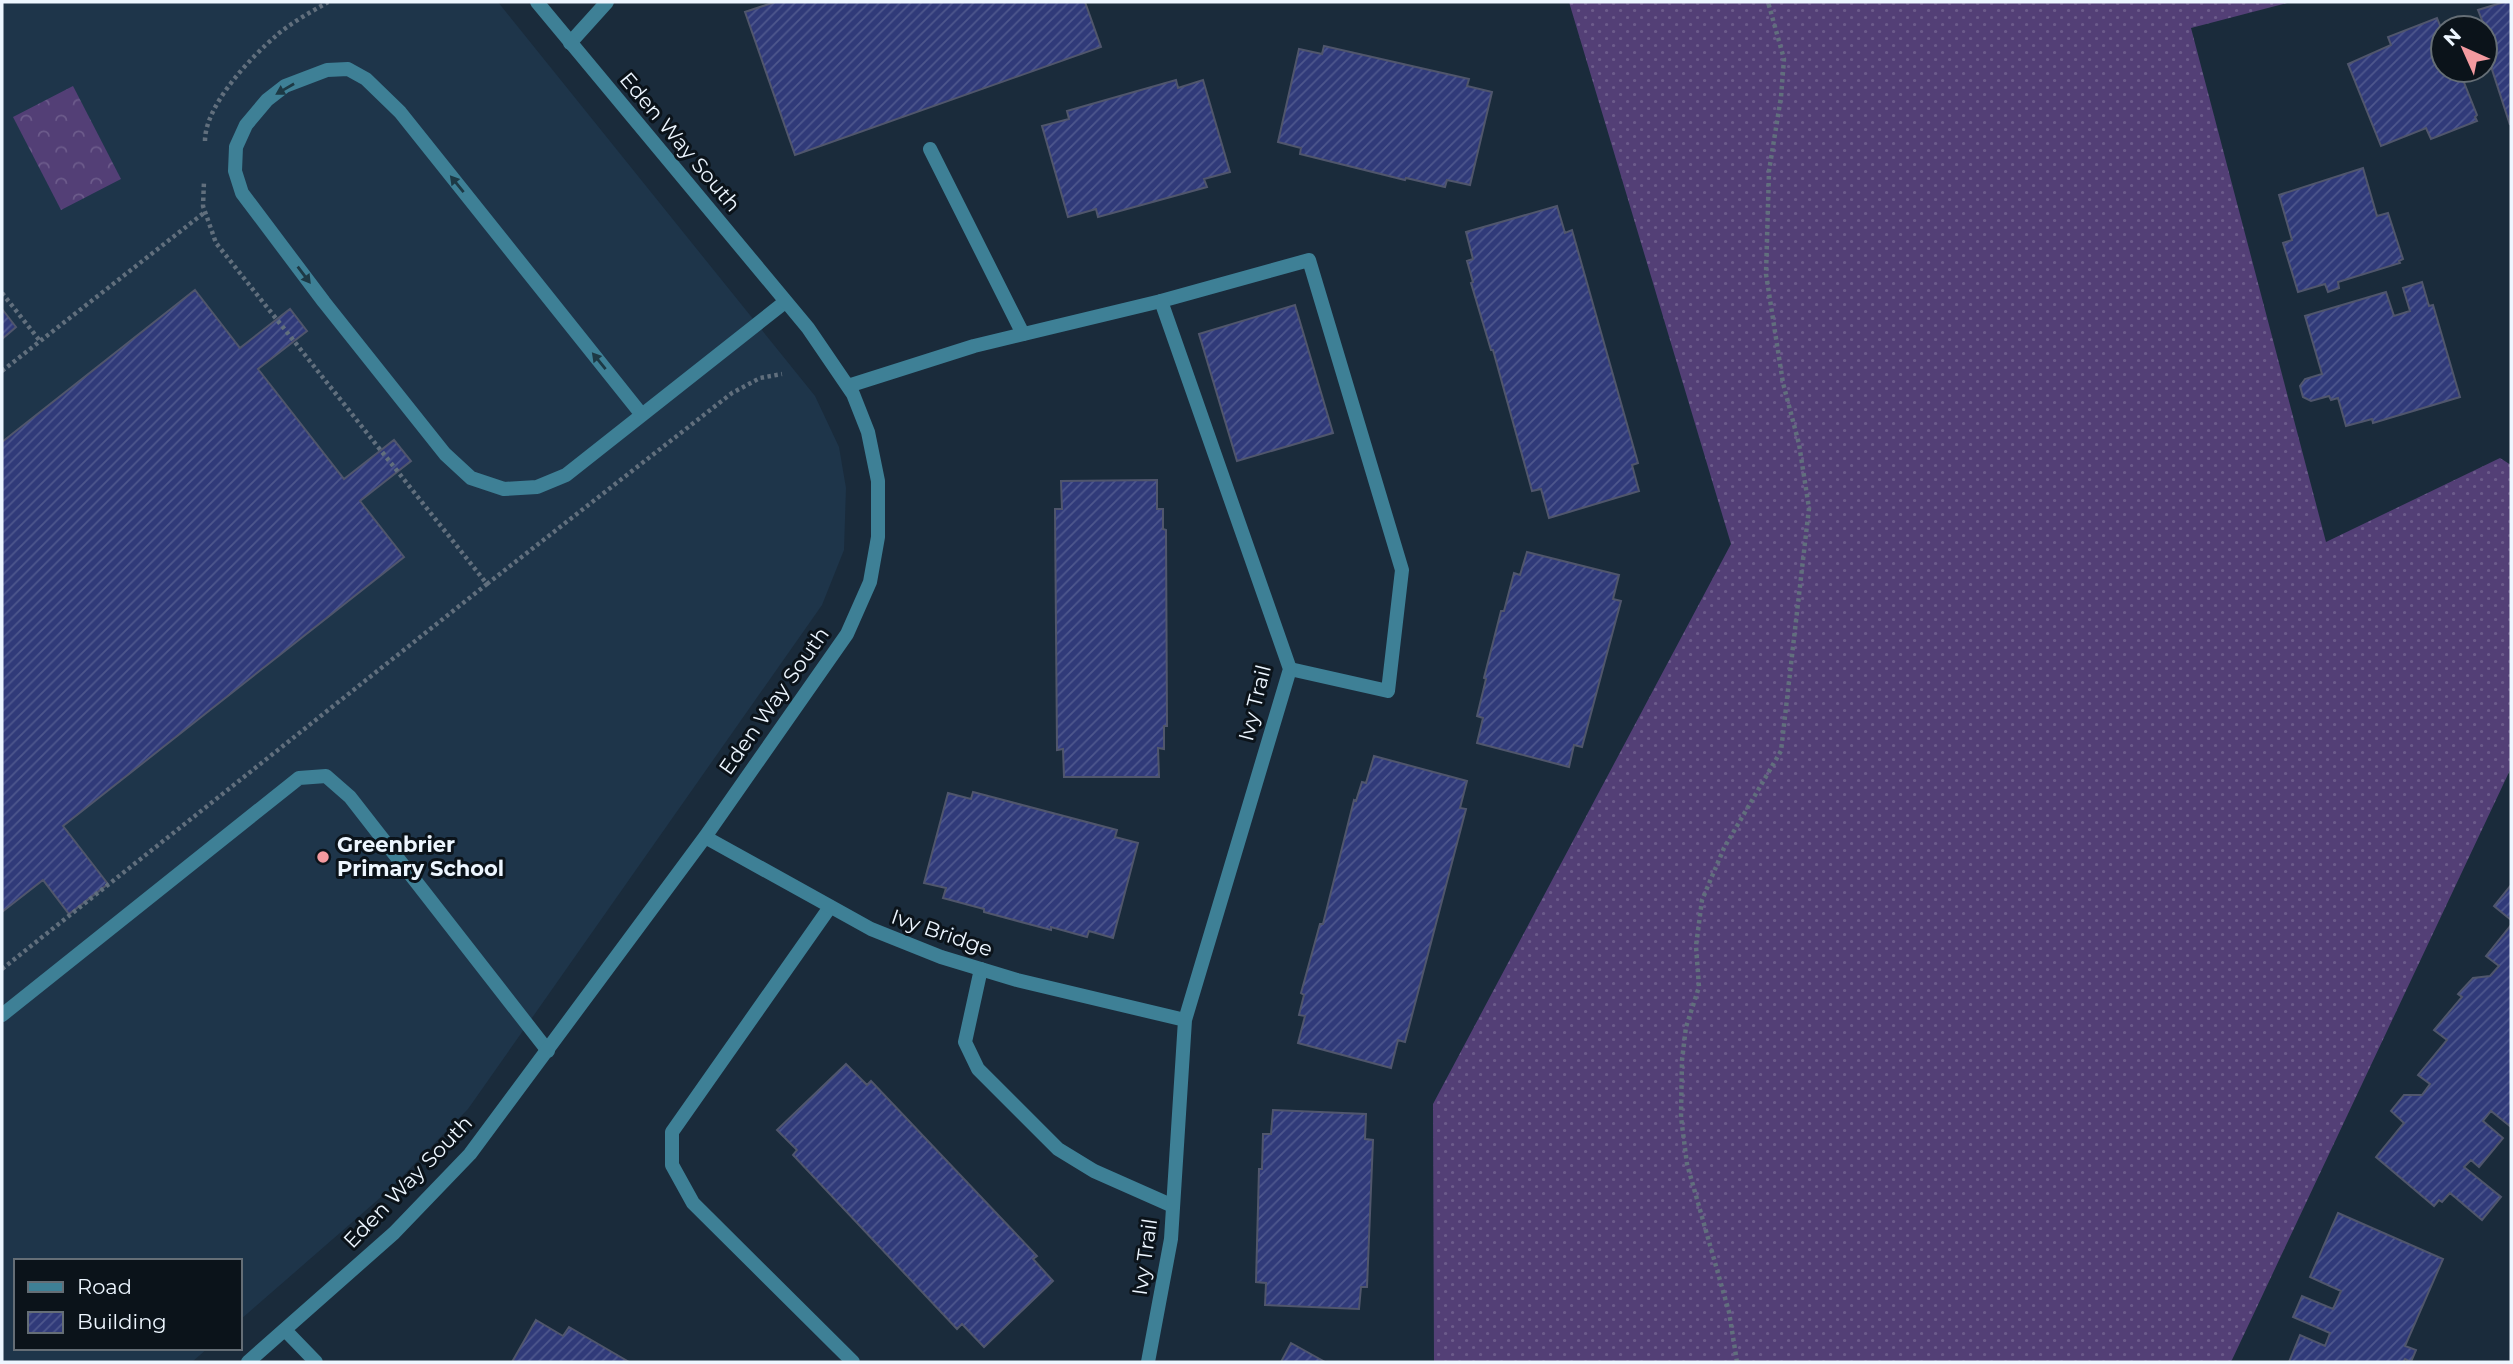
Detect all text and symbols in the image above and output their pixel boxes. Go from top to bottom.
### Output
north arrow [2429,14,2499,84]
text: N [2439,24,2466,51]
street label: Eden Way South [615,67,746,217]
one-way arrow [275,83,294,95]
one-way arrow [450,175,465,193]
one-way arrow [296,266,310,284]
one-way arrow [592,353,607,371]
street label: Eden Way South [713,622,834,779]
street label: Ivy Trail [1233,662,1276,744]
place label: Greenbrier Primary School [337,832,504,881]
marker: Greenbrier Primary School [315,849,331,865]
street label: Ivy Bridge [888,904,996,962]
street label: Eden Way South [338,1110,477,1253]
street label: Ivy Trail [1127,1217,1162,1297]
legend [14,1259,242,1350]
text: Road [77,1274,132,1299]
text: Building [77,1309,167,1334]

